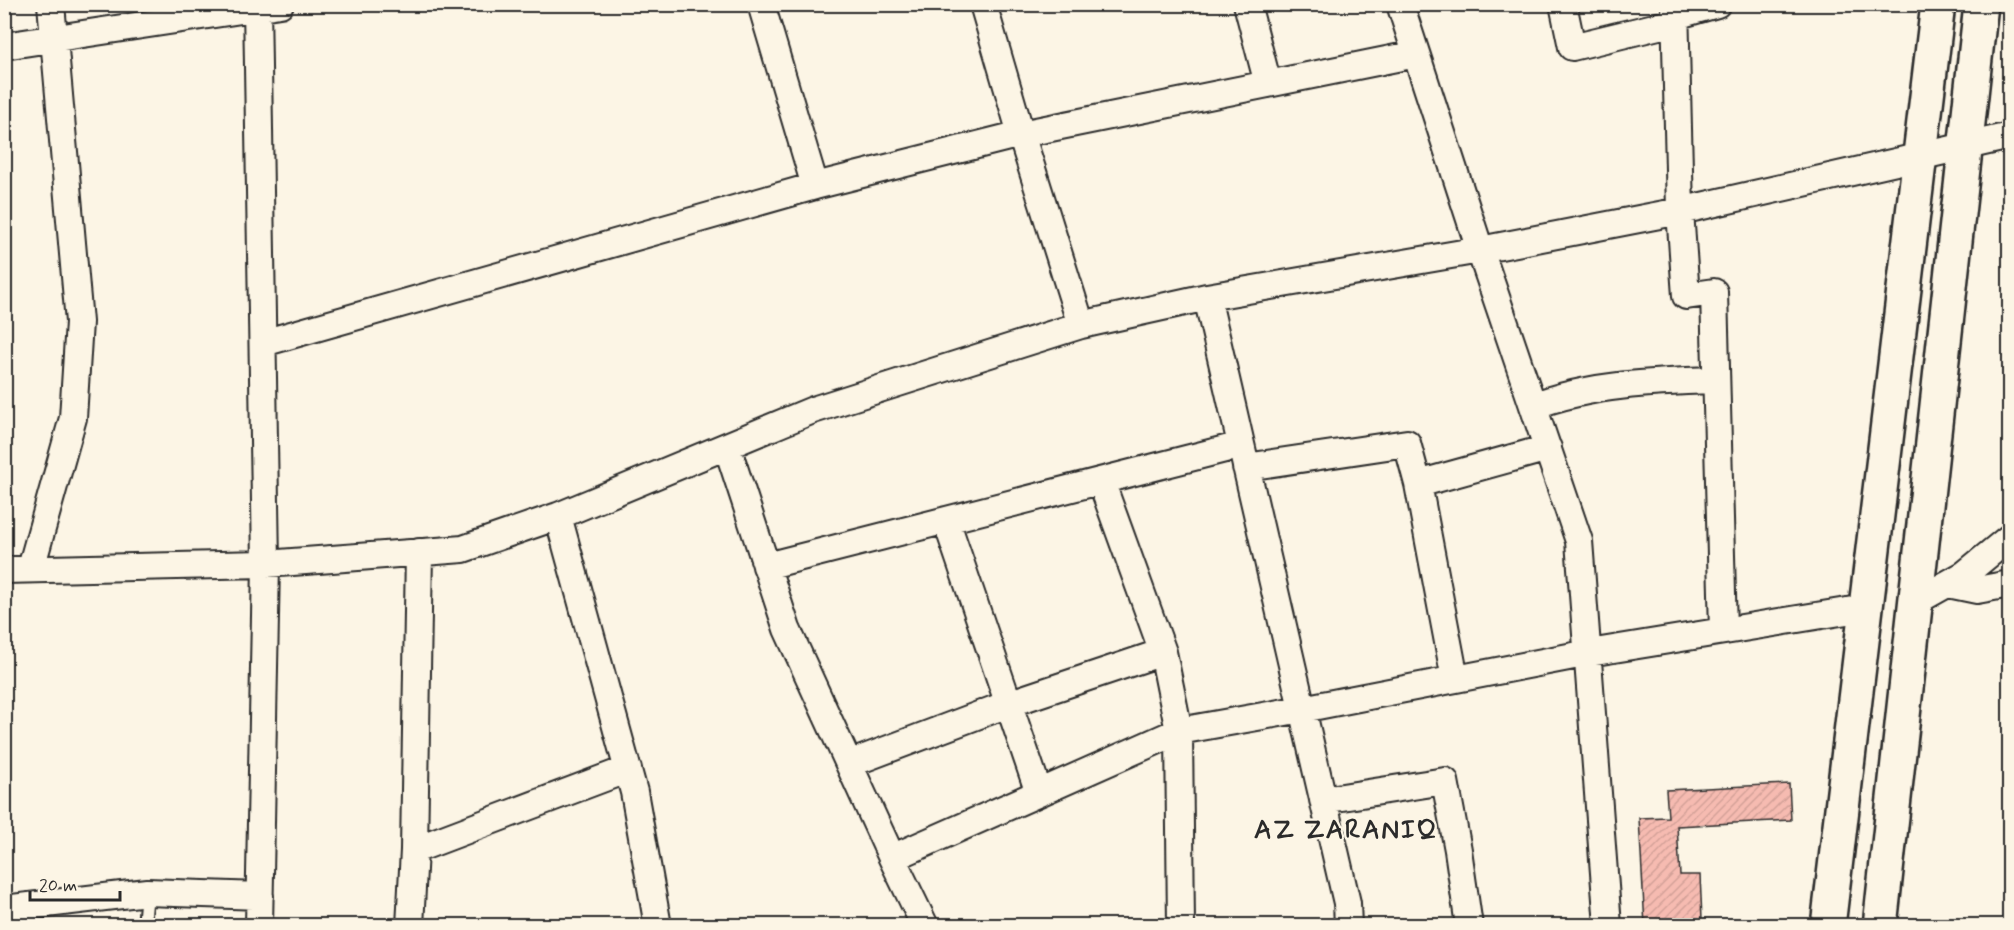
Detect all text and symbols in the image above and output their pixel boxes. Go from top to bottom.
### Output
district label: AZ ZARANIQ [1254,813,1438,848]
scale bar [30,864,120,902]
text: 20 m [39,874,77,898]

